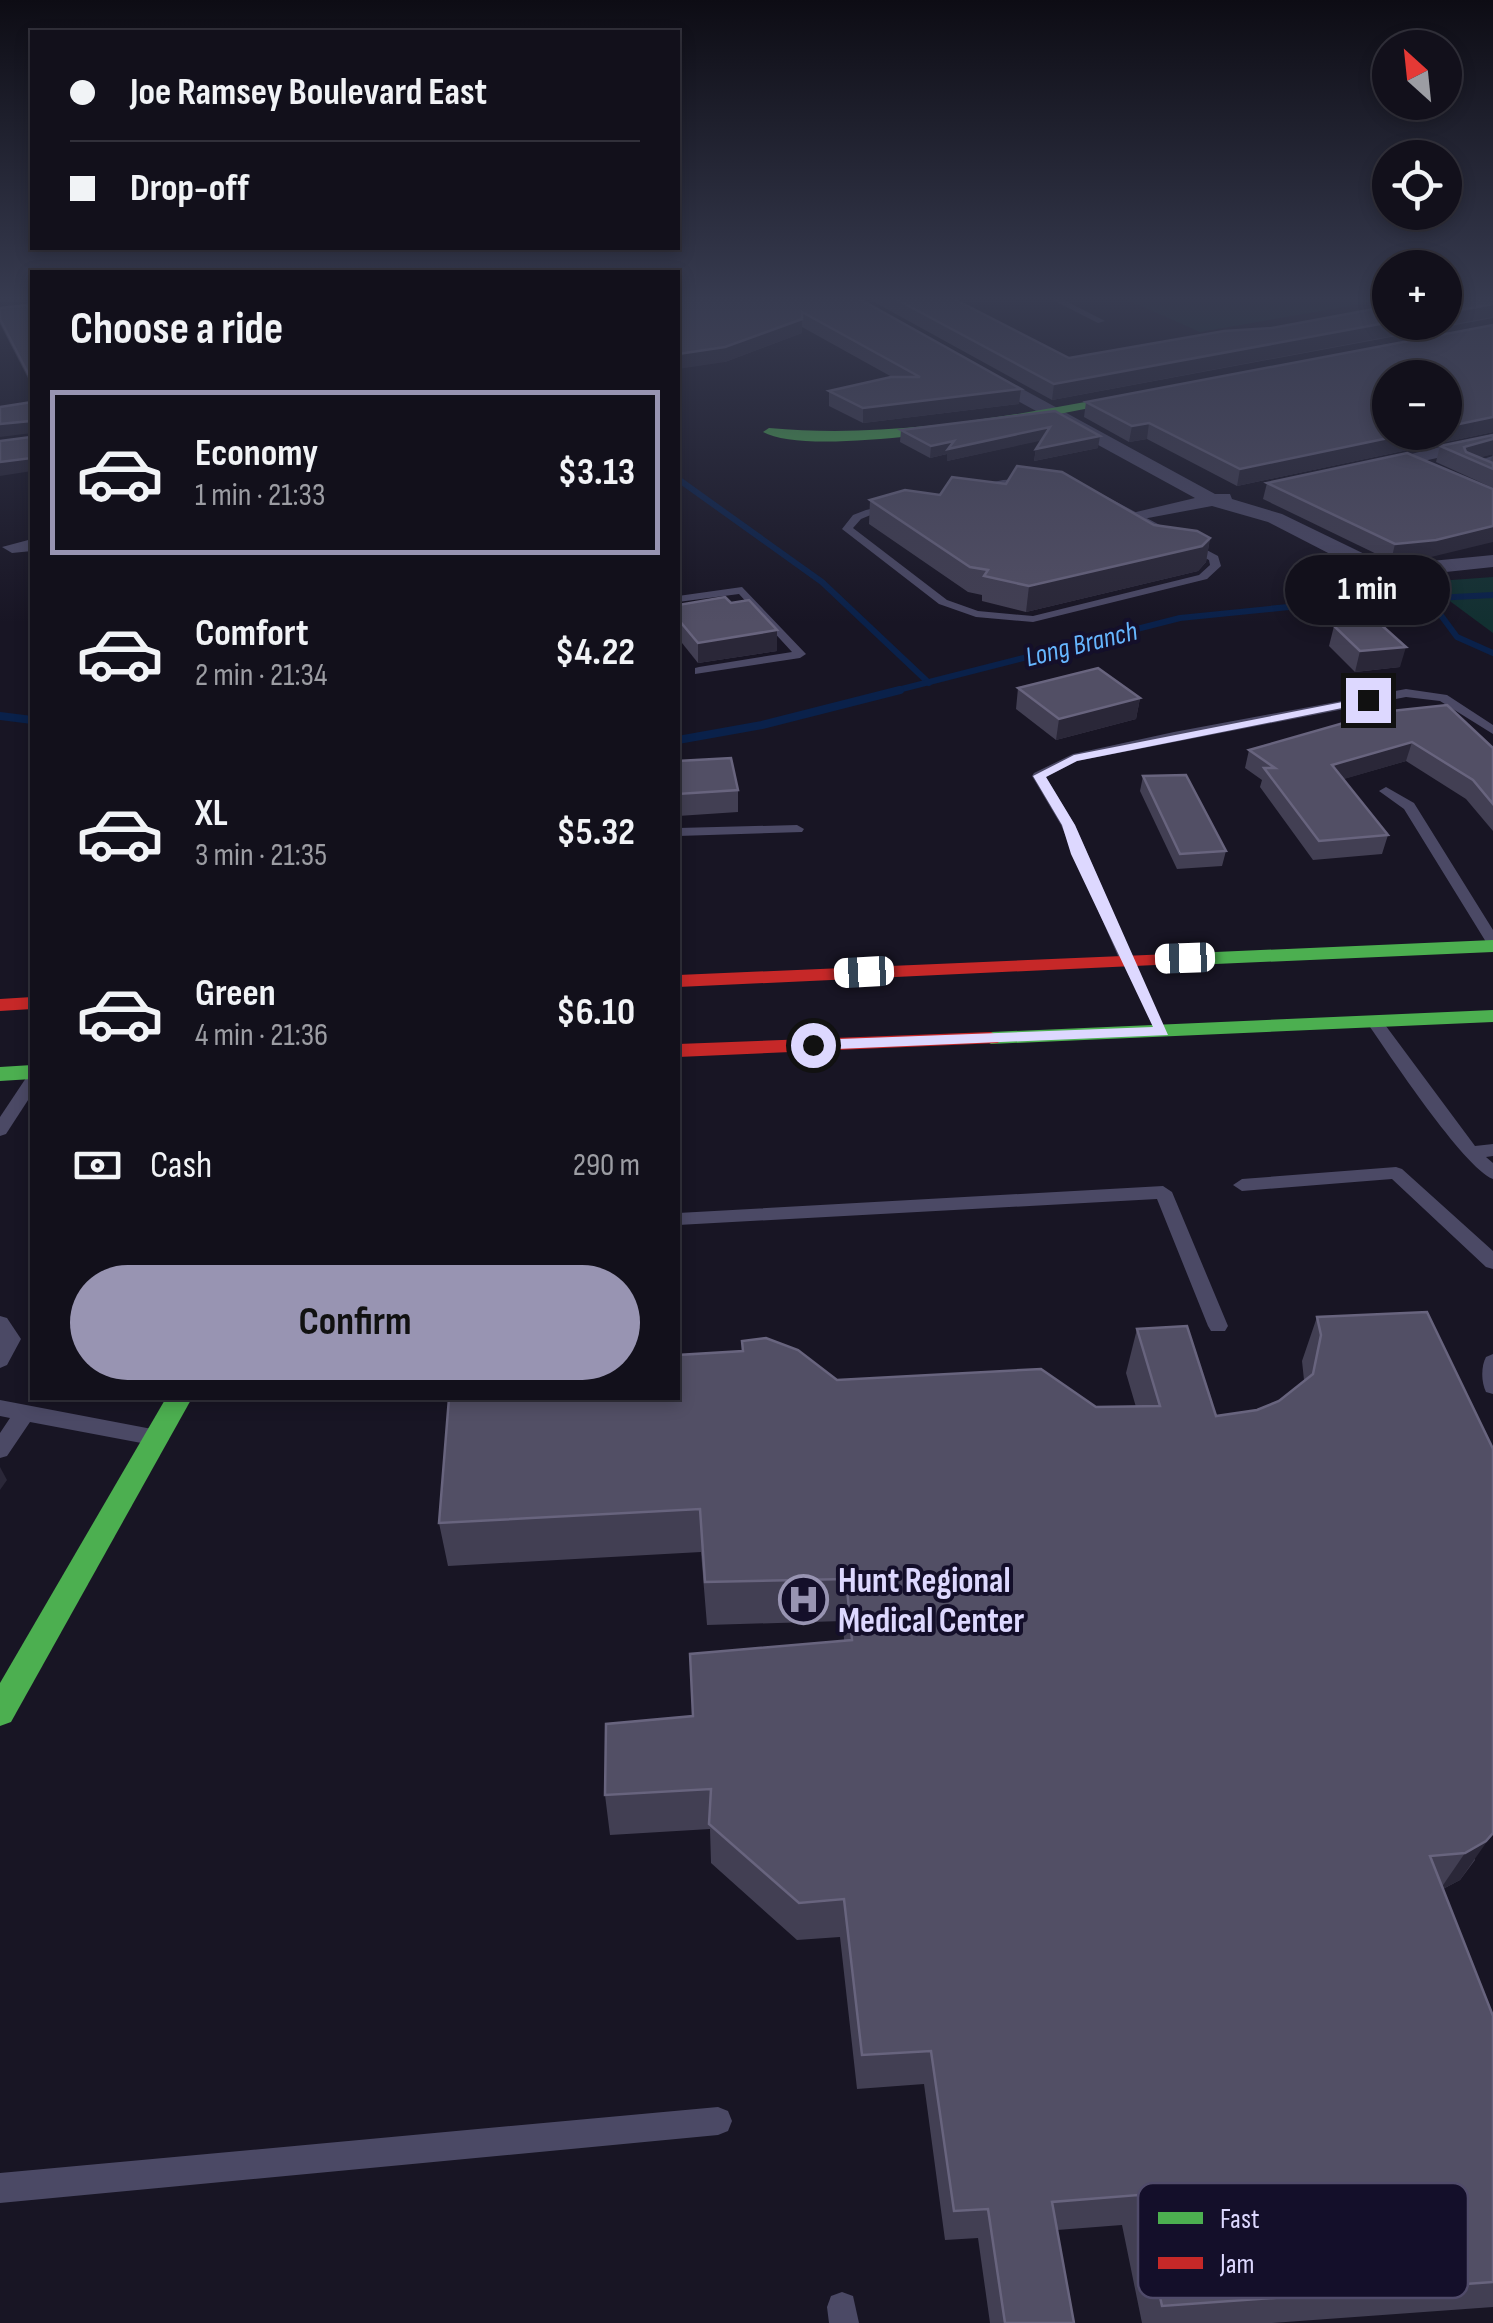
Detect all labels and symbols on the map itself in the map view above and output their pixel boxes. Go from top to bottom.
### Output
north arrow [1372,30,1462,120]
callout: 1 min [1286,555,1450,625]
water label: Long Branch [1022,615,1141,674]
route end [1346,678,1391,723]
car [1154,942,1216,974]
car [833,955,895,989]
route start [791,1023,836,1068]
place label: Hunt Regional Medical Center [838,1560,1025,1643]
hospital icon: Hunt Regional Medical Center [777,1574,829,1626]
legend [1138,2183,1468,2298]
text: Fast [1220,2203,1259,2236]
text: Jam [1219,2248,1255,2281]

